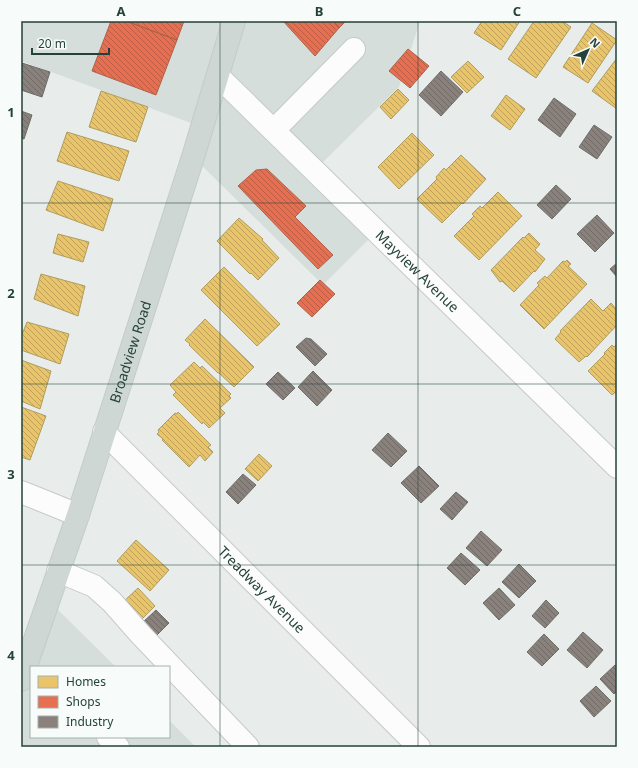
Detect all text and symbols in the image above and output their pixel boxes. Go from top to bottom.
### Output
text: A [117,2,126,20]
text: B [315,2,323,20]
text: C [513,2,521,20]
scale bar [32,30,109,56]
north arrow [568,30,608,70]
text: N [587,34,604,51]
text: 20 m [38,35,66,52]
text: 1 [7,103,15,121]
street label: Mayview Avenue [372,226,464,316]
text: 2 [7,284,15,302]
street label: Broadview Road [105,298,155,405]
text: 3 [7,465,15,483]
street label: Treadway Avenue [214,542,310,637]
text: 4 [7,646,15,664]
legend [30,666,170,738]
text: Homes [66,673,106,690]
text: Shops [66,693,101,710]
text: Industry [66,713,114,730]

